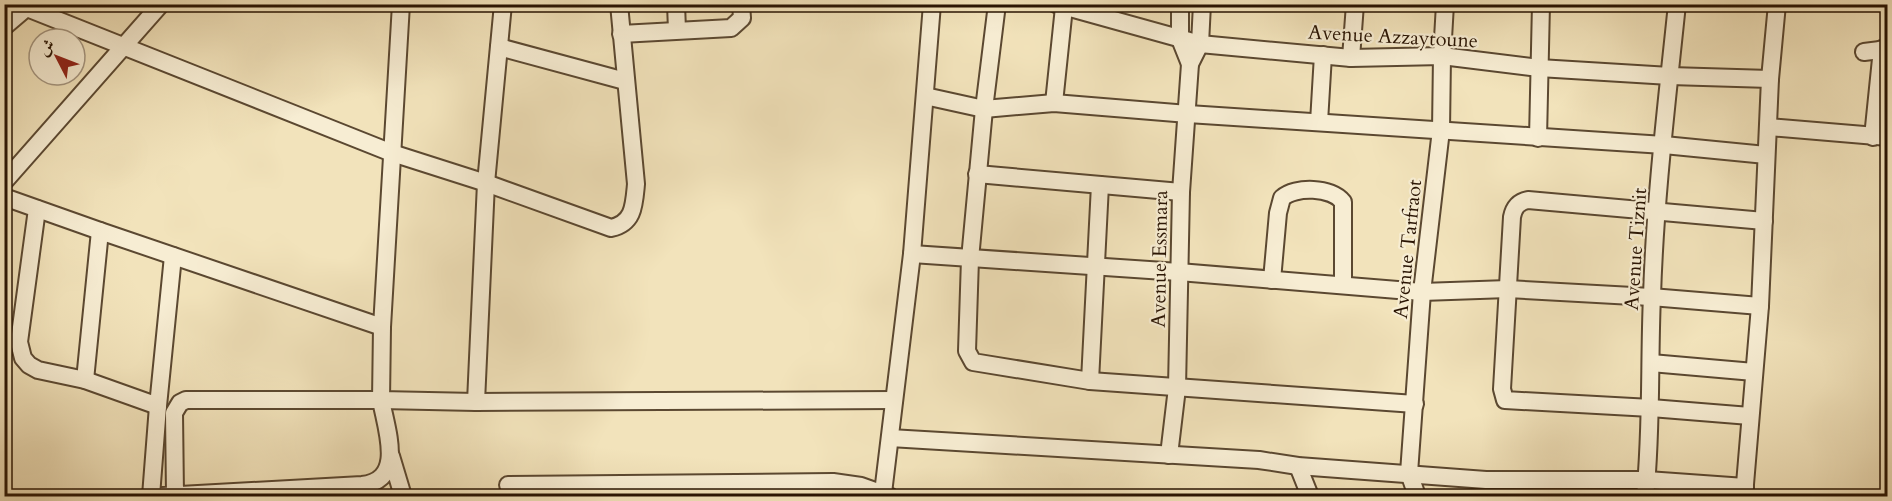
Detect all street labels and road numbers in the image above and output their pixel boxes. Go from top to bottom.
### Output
street label: Avenue Azzaytoune [1307,19,1479,54]
street label: Avenue Tarfraot [1387,177,1428,320]
street label: Avenue Tiznit [1618,186,1653,311]
street label: Avenue Essmara [1145,190,1174,328]

